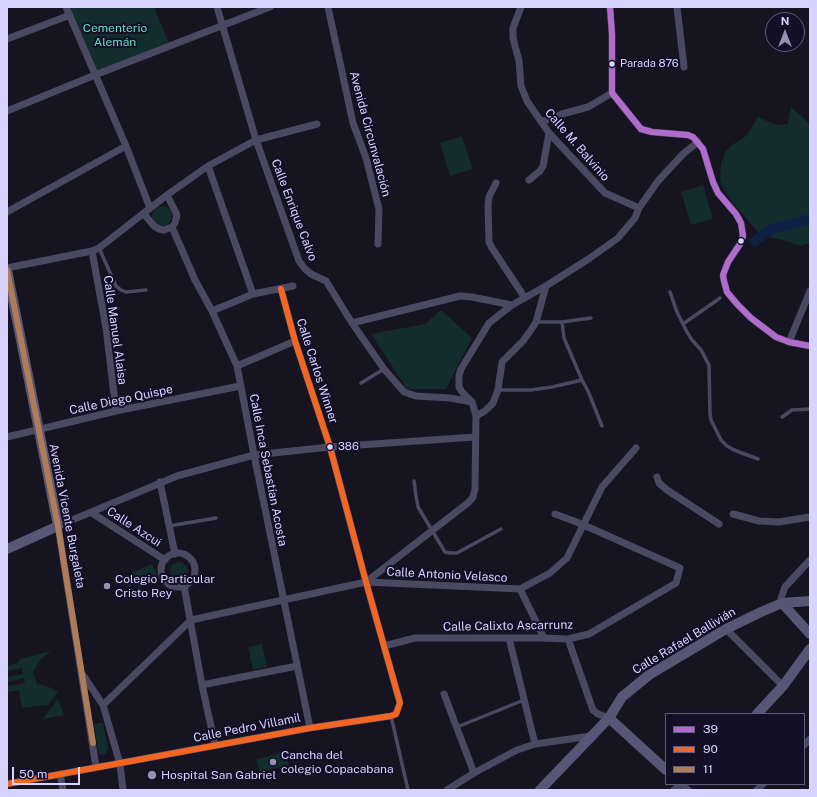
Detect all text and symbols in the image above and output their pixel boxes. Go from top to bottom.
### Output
north arrow [765,12,805,52]
text: N [781,15,789,27]
park label: Cementerio Alemán [83,21,147,49]
place label: Parada 876 [620,57,679,71]
marker: Parada 876 [607,59,617,69]
street label: Avenida Circunvalación [346,70,394,198]
street label: Calle M. Balvinio [542,106,612,184]
street label: Calle Enrique Calvo [268,157,320,263]
unlabelled marker [736,236,746,246]
street label: Calle Manuel Alaisa [100,274,130,386]
street label: Calle Carlos Winner [293,317,341,425]
street label: Calle Diego Quispe [68,382,174,418]
street label: Calle Inca Sebastían Acosta [246,393,290,547]
place label: 386 [338,440,359,454]
street label: Avenida Vicente Burgaleta [46,442,88,590]
marker: 386 [325,442,335,452]
street label: Calle Azcui [104,504,164,550]
street label: Calle Antonio Velasco [386,565,508,585]
place label: Colegio Particular Cristo Rey [115,572,215,600]
marker: Colegio Particular Cristo Rey [102,581,112,591]
street label: Calle Rafael Ballivián [630,604,738,678]
street label: Calle Calixto Ascarrunz [443,618,573,634]
street label: Calle Pedro Villamil [192,711,302,745]
legend [665,713,805,785]
text: 39 [703,722,718,736]
text: 90 [703,742,718,756]
place label: Cancha del colegio Copacabana [281,748,394,776]
marker: Cancha del colegio Copacabana [268,757,278,767]
scale bar [14,759,82,785]
text: 11 [703,762,713,776]
text: 50 m [19,767,47,781]
place label: Hospital San Gabriel [161,768,276,782]
marker: Hospital San Gabriel [146,769,158,781]

